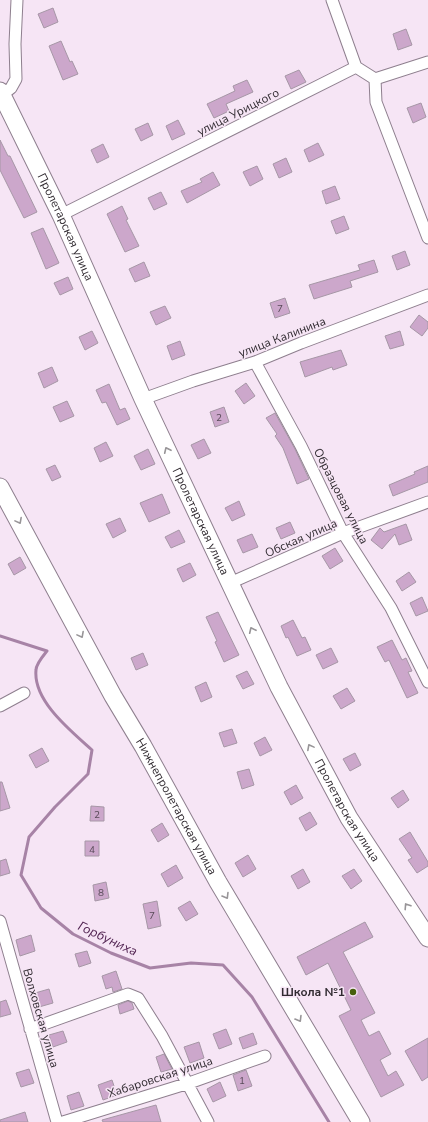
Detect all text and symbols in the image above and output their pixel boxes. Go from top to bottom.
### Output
street label: улица Урицкого [194,84,282,140]
street label: Пролетарская улица [34,171,97,283]
house number: 7 [277,302,283,316]
street label: улица Калинина [236,313,328,361]
house number: 2 [216,411,222,425]
street label: Образцовая улица [310,445,372,547]
one-way arrow [164,446,172,454]
street label: Пролетарская улица [169,465,233,578]
street label: Обская улица [262,515,340,561]
one-way arrow [14,517,21,524]
one-way arrow [249,627,257,635]
one-way arrow [76,631,83,639]
street label: Нижнепролетарская улица [132,735,221,878]
one-way arrow [308,744,315,751]
street label: Пролетарская улица [311,756,384,865]
house number: 2 [94,808,100,822]
house number: 4 [89,843,95,857]
house number: 8 [98,886,104,900]
one-way arrow [221,892,228,899]
one-way arrow [404,903,412,910]
house number: 7 [149,909,155,923]
water label: Горбуниха [75,917,140,961]
street label: Волховская улица [19,966,63,1070]
place label: Школа №1 [281,984,345,1000]
marker: Школа №1 [348,987,358,997]
one-way arrow [295,1015,302,1022]
street label: Хабаровская улица [105,1052,215,1102]
house number: 1 [239,1074,245,1088]

